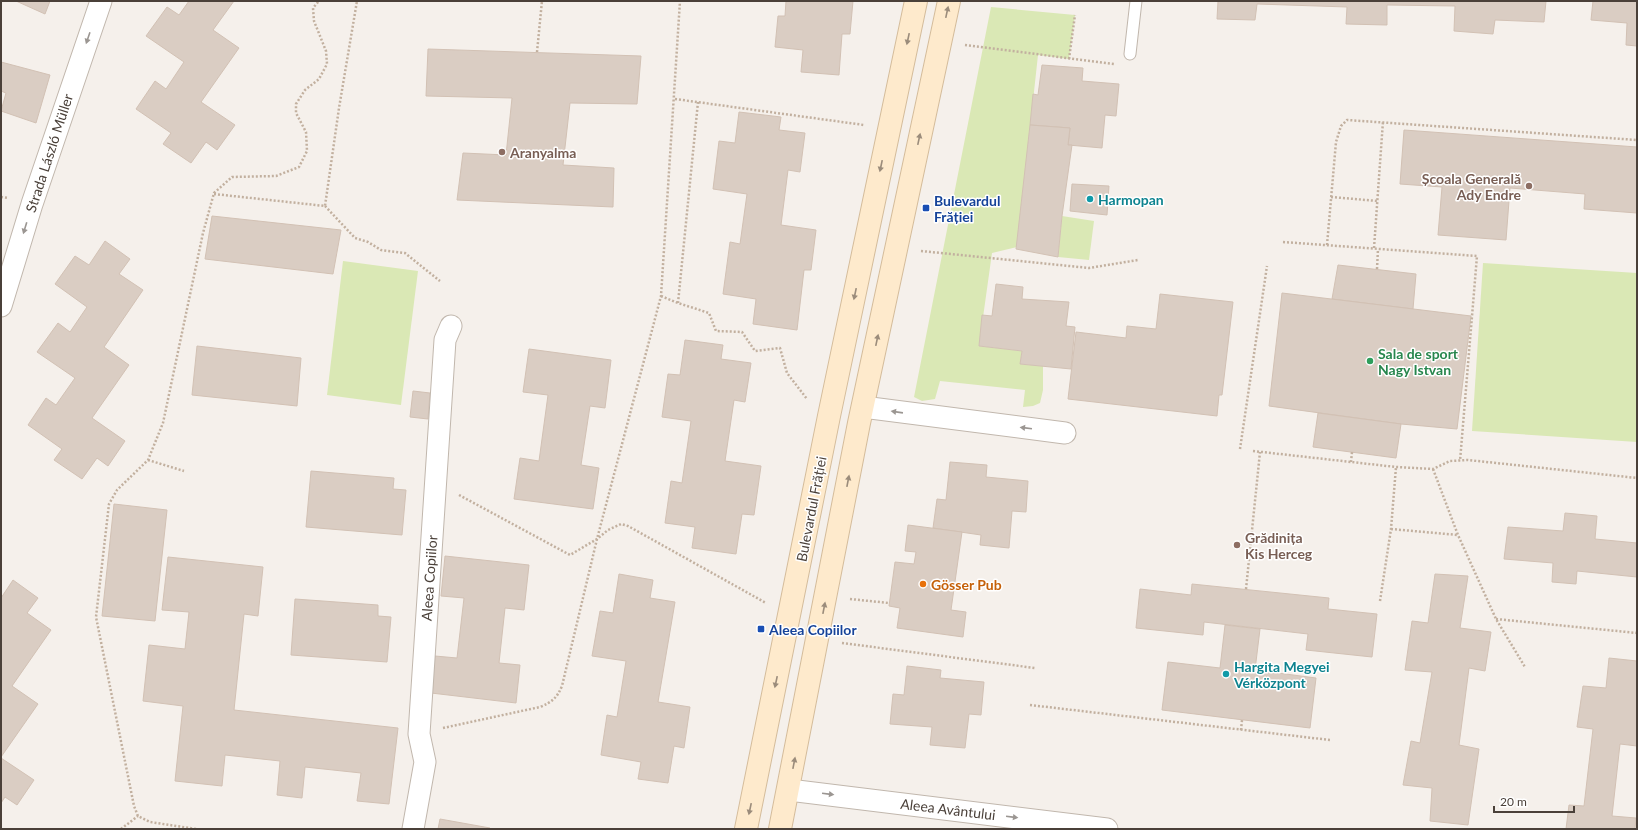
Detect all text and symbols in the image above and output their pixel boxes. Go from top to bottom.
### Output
one-way arrow [944,6,950,18]
one-way arrow [85,32,91,44]
one-way arrow [904,33,910,45]
street label: Strada László Müller [22,92,76,214]
one-way arrow [917,133,923,145]
place label: Aranyalma [509,144,576,161]
marker: Aranyalma [497,147,507,157]
one-way arrow [878,160,884,173]
place label: Școala Generală Ady Endre [1422,170,1522,203]
marker: Școala Generală Ady Endre [1524,181,1534,191]
place label: Harmopan [1098,191,1164,208]
place label: Bulevardul Frăției [934,192,1000,225]
marker: Harmopan [1085,194,1095,204]
marker: Bulevardul Frăției [921,203,931,213]
one-way arrow [22,222,28,234]
one-way arrow [851,288,857,300]
one-way arrow [874,334,880,347]
place label: Sala de sport Nagy Istvan [1378,345,1459,378]
marker: Sala de sport Nagy Istvan [1365,356,1375,366]
one-way arrow [891,409,903,415]
one-way arrow [1020,425,1032,431]
street label: Bulevardul Frăției [792,455,830,563]
one-way arrow [846,474,852,487]
place label: Grădinița Kis Herceg [1245,529,1313,562]
street label: Aleea Copiilor [418,534,440,622]
marker: Grădinița Kis Herceg [1232,540,1242,550]
place label: Gösser Pub [931,576,1002,593]
marker: Gösser Pub [918,579,928,589]
one-way arrow [821,602,827,614]
place label: Aleea Copiilor [768,621,857,638]
marker: Aleea Copiilor [756,624,766,634]
place label: Hargita Megyei Vérközpont [1233,658,1330,691]
marker: Hargita Megyei Vérközpont [1221,669,1231,679]
one-way arrow [772,676,778,688]
one-way arrow [791,757,797,770]
scale bar [1494,788,1574,814]
one-way arrow [822,791,834,798]
text: 20 m [1500,794,1527,809]
street label: Aleea Avântului [900,795,996,823]
one-way arrow [746,803,752,815]
one-way arrow [1006,814,1018,820]

